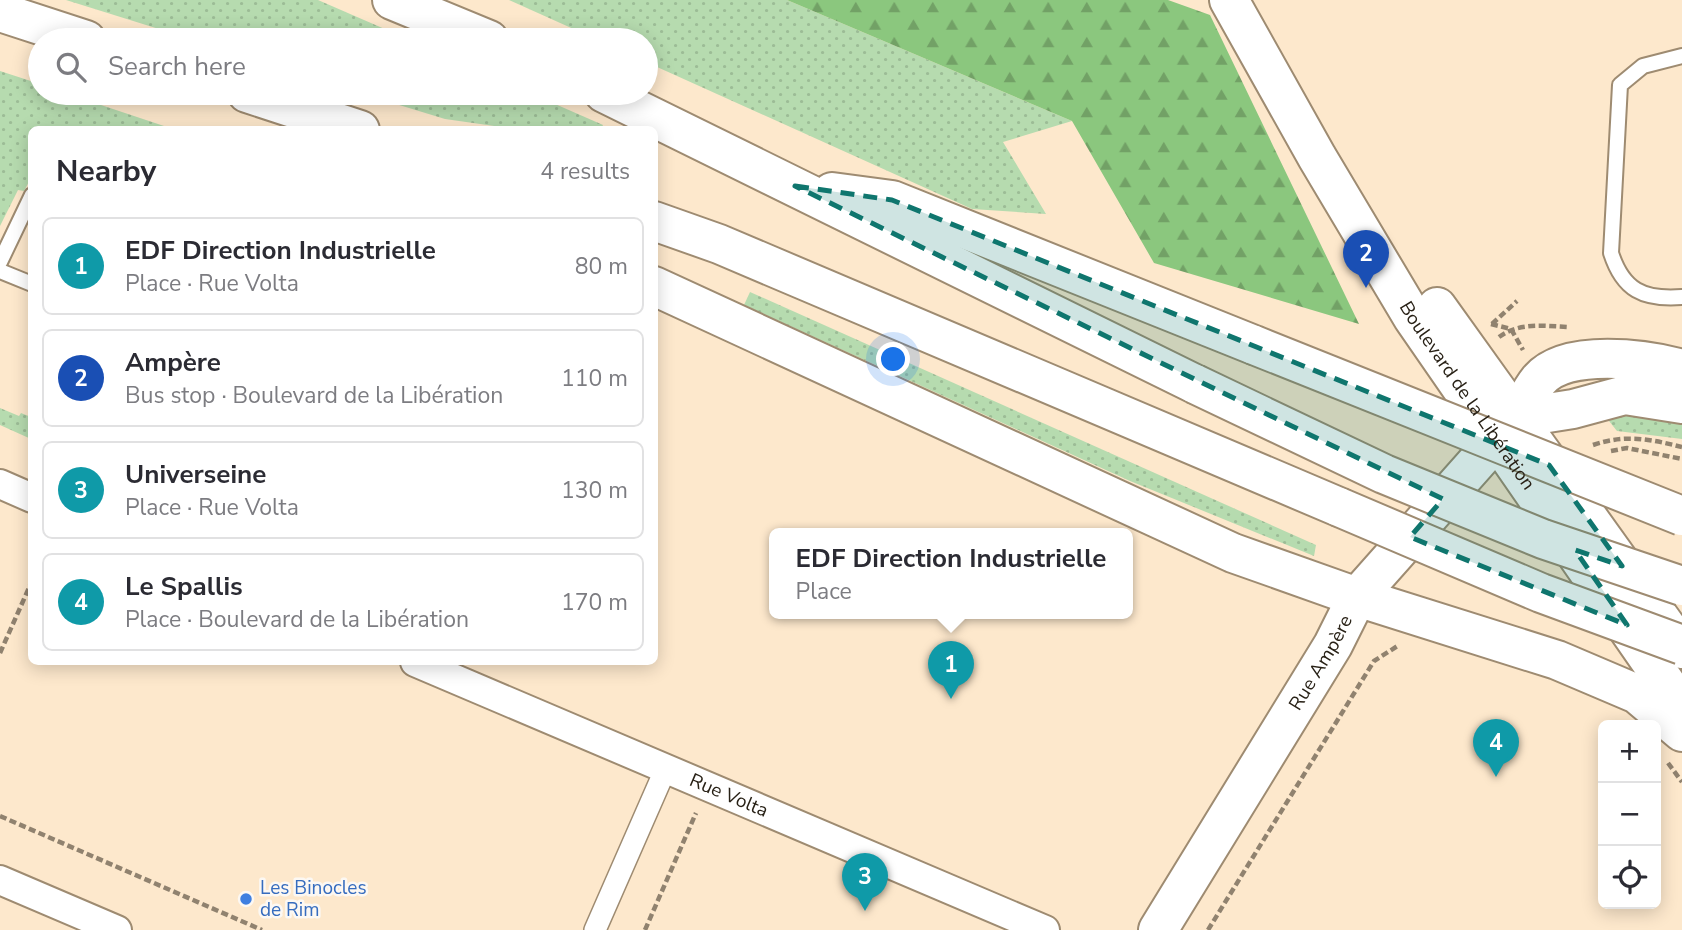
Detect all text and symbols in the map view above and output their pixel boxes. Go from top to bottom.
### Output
search box [28,28,658,105]
icon: search [52,48,90,86]
text: Search here [108,49,246,84]
text: Nearby [56,151,156,192]
text: 4 results [540,156,630,187]
pin: 2 [1343,230,1389,288]
text: EDF Direction Industrielle [125,233,436,268]
text: 1 [74,251,88,282]
text: 80 m [575,251,628,282]
text: Place · Rue Volta [125,268,299,299]
street label: Boulevard de la Libération [1393,296,1541,495]
your location [876,342,910,376]
text: Ampère [125,345,221,380]
text: 2 [74,363,88,394]
text: 110 m [561,363,628,394]
text: Bus stop · Boulevard de la Libération [125,380,503,411]
text: Universeine [125,457,266,492]
text: 3 [74,475,88,506]
text: 130 m [561,475,628,506]
text: Place · Rue Volta [125,492,299,523]
popup [769,528,1133,619]
text: EDF Direction Industrielle [796,541,1106,576]
text: Le Spallis [125,569,243,604]
text: Place [796,576,852,607]
text: 4 [74,587,88,618]
text: 170 m [561,587,628,618]
text: Place · Boulevard de la Libération [125,604,469,635]
street label: Rue Ampère [1283,611,1359,715]
pin: 1 [928,641,974,699]
pin: 4 [1473,719,1519,777]
map controls [1598,720,1661,909]
button: + [1598,720,1661,783]
street label: Rue Volta [685,767,772,824]
button: − [1598,783,1661,846]
button: locate [1598,846,1661,909]
pin: 3 [842,853,888,911]
place label: Les Binocles de Rim [260,875,367,923]
marker: Les Binocles de Rim [238,891,254,907]

